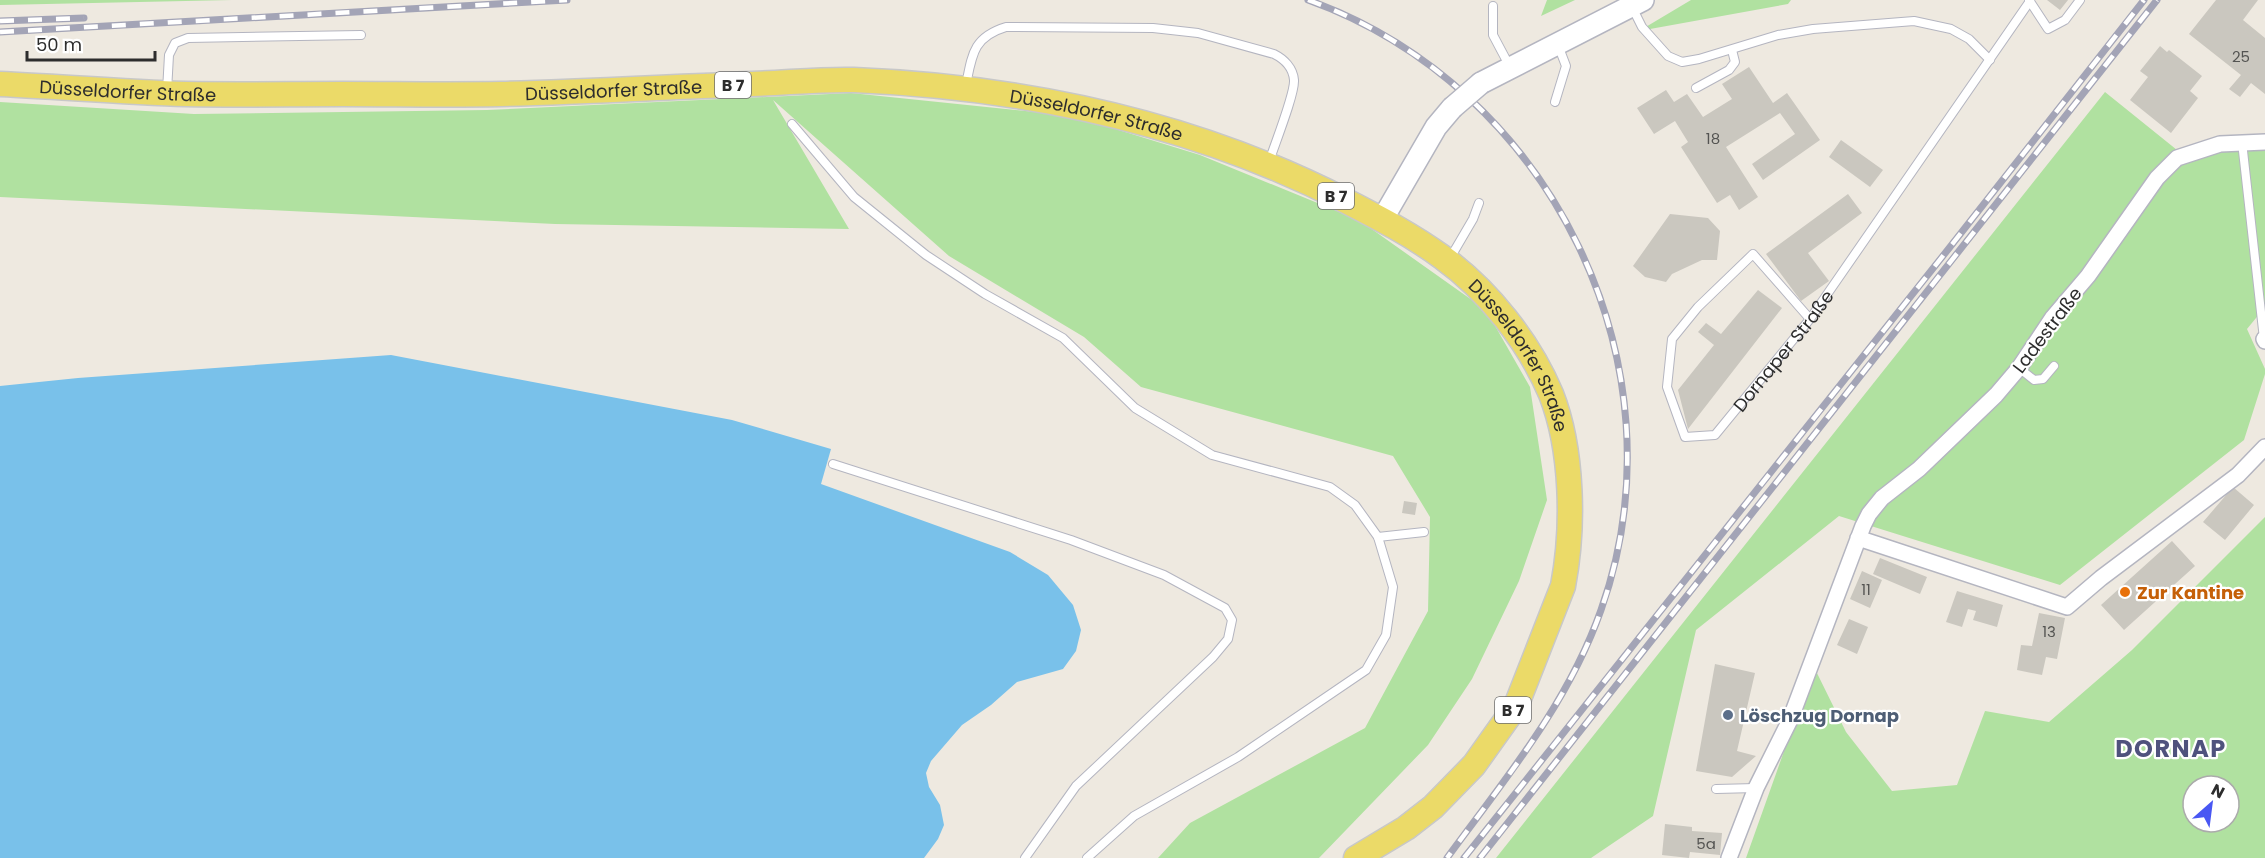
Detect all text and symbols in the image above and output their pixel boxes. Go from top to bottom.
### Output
scale bar [27,24,154,62]
text: 50 m [36,32,82,57]
house number: 25 [2232,46,2250,67]
road number: B 7 [715,72,751,98]
street label: Düsseldorfer Straße [525,73,703,106]
street label: Düsseldorfer Straße [39,74,216,107]
street label: Düsseldorfer Straße [1008,83,1186,147]
house number: 18 [1706,128,1720,149]
road number: B 7 [1318,183,1354,209]
street label: Düsseldorfer Straße [1463,273,1574,434]
street label: Ladestraße [2006,282,2088,378]
street label: Dornaper Straße [1727,285,1839,417]
house number: 11 [1861,579,1871,600]
place label: Zur Kantine [2137,580,2244,605]
marker: Zur Kantine [2118,585,2132,599]
house number: 13 [2042,621,2056,642]
road number: B 7 [1495,697,1531,723]
place label: Löschzug Dornap [1740,703,1899,728]
marker: Löschzug Dornap [1721,708,1735,722]
district label: DORNAP [2115,732,2227,765]
north arrow [2181,774,2241,834]
text: N [2207,778,2229,804]
house number: 5a [1696,833,1716,854]

